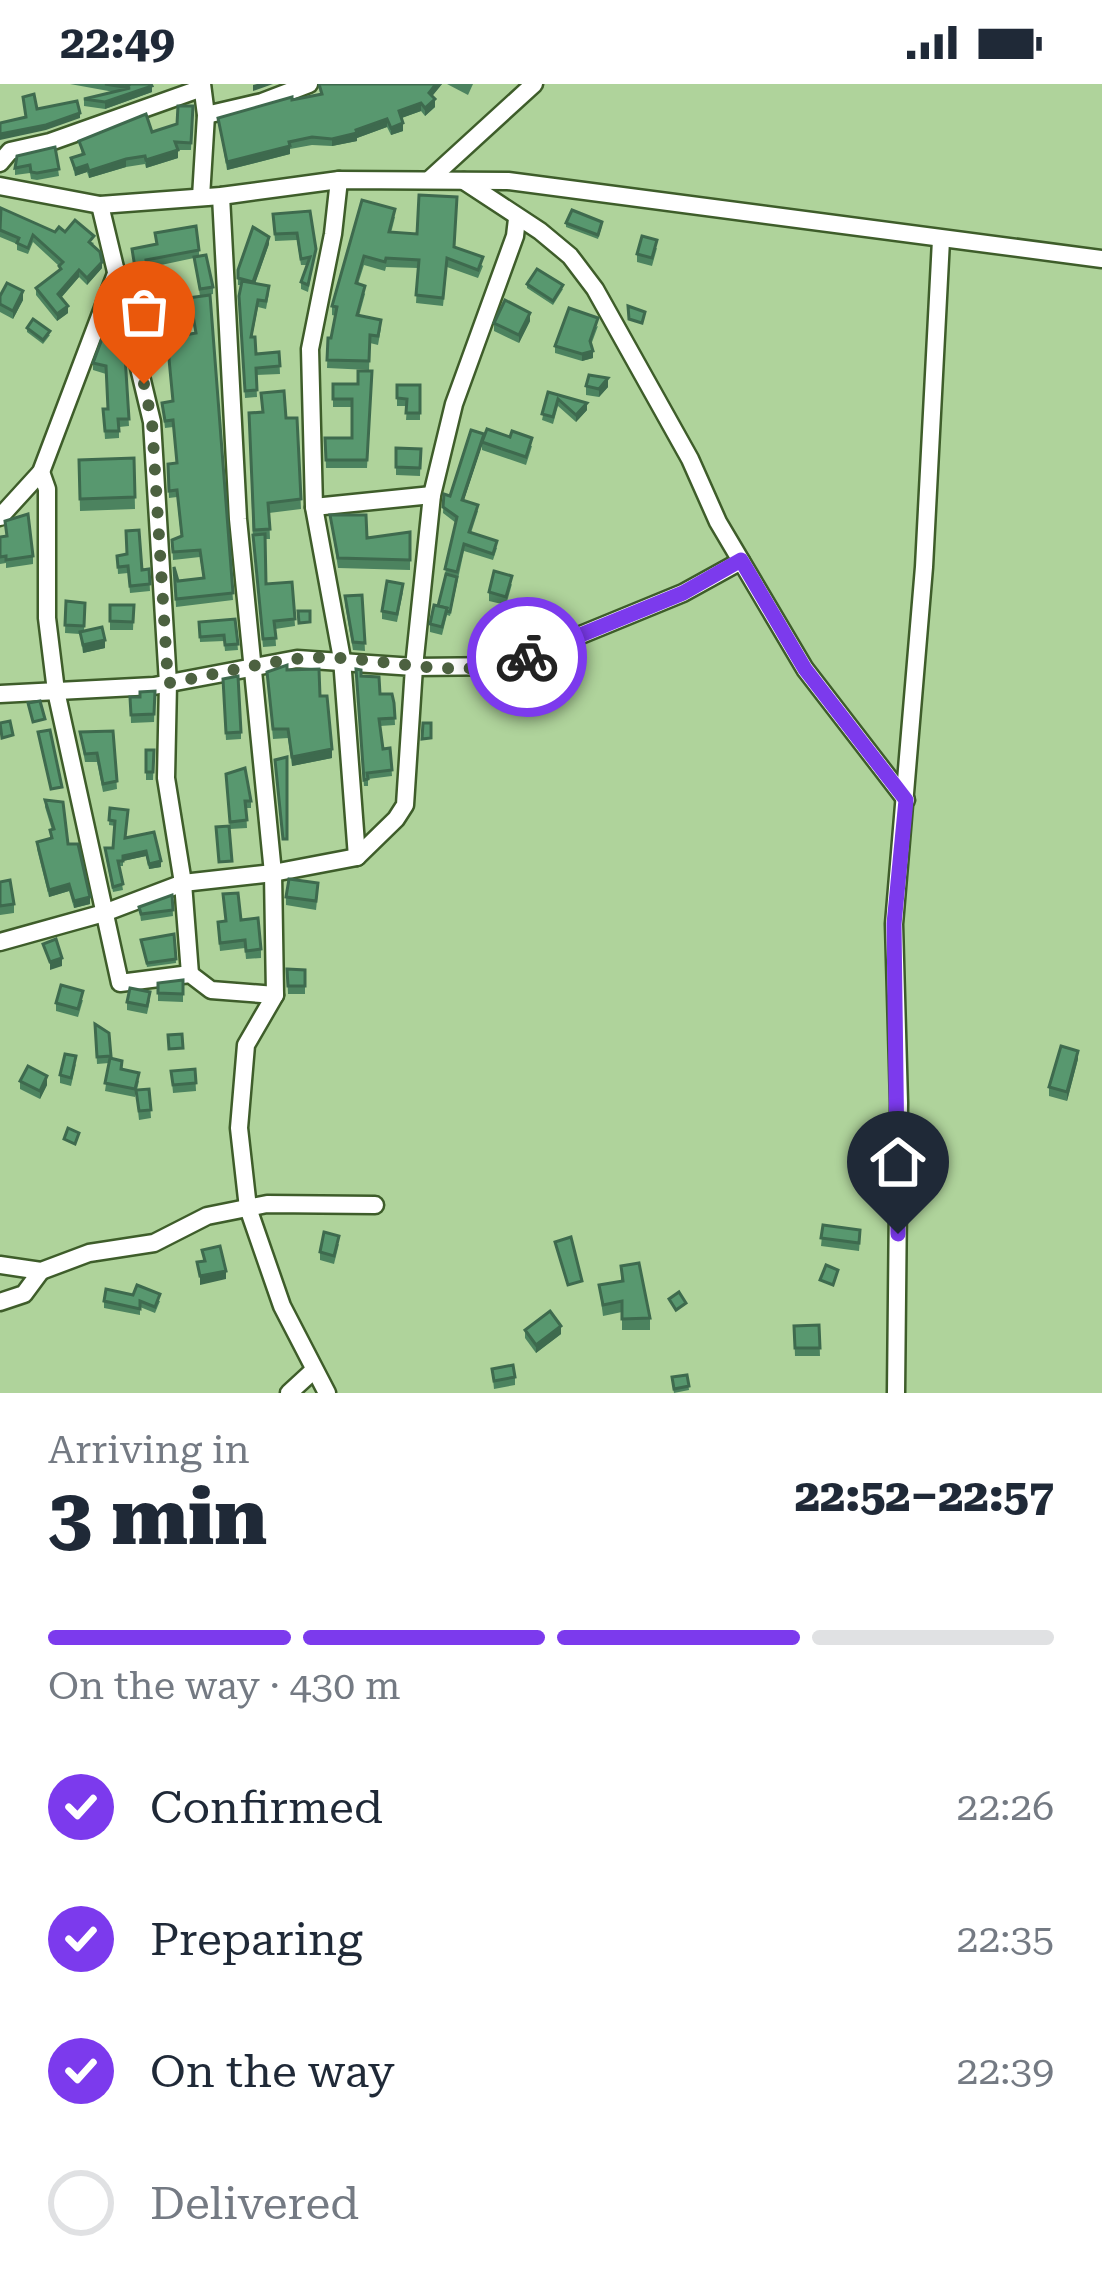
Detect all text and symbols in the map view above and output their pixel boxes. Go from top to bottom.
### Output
text: 22:49 [60,16,175,69]
pin [93,261,195,384]
icon: bag [111,279,177,345]
courier [467,597,587,717]
icon: bike [494,624,560,690]
pin [847,1111,949,1234]
icon: home [865,1129,931,1195]
text: Arriving in [48,1427,250,1473]
text: 22:52–22:57 [795,1469,1054,1522]
text: 3 min [48,1472,267,1563]
text: On the way · 430 m [48,1663,400,1709]
icon: check [48,1774,114,1840]
text: Confirmed [150,1781,383,1834]
text: 22:26 [957,1784,1054,1830]
icon: check [48,1906,114,1972]
text: Preparing [150,1913,363,1966]
text: 22:35 [957,1916,1054,1962]
icon: check [48,2038,114,2104]
text: On the way [150,2045,395,2098]
text: 22:39 [957,2048,1054,2094]
text: Delivered [150,2177,359,2230]

